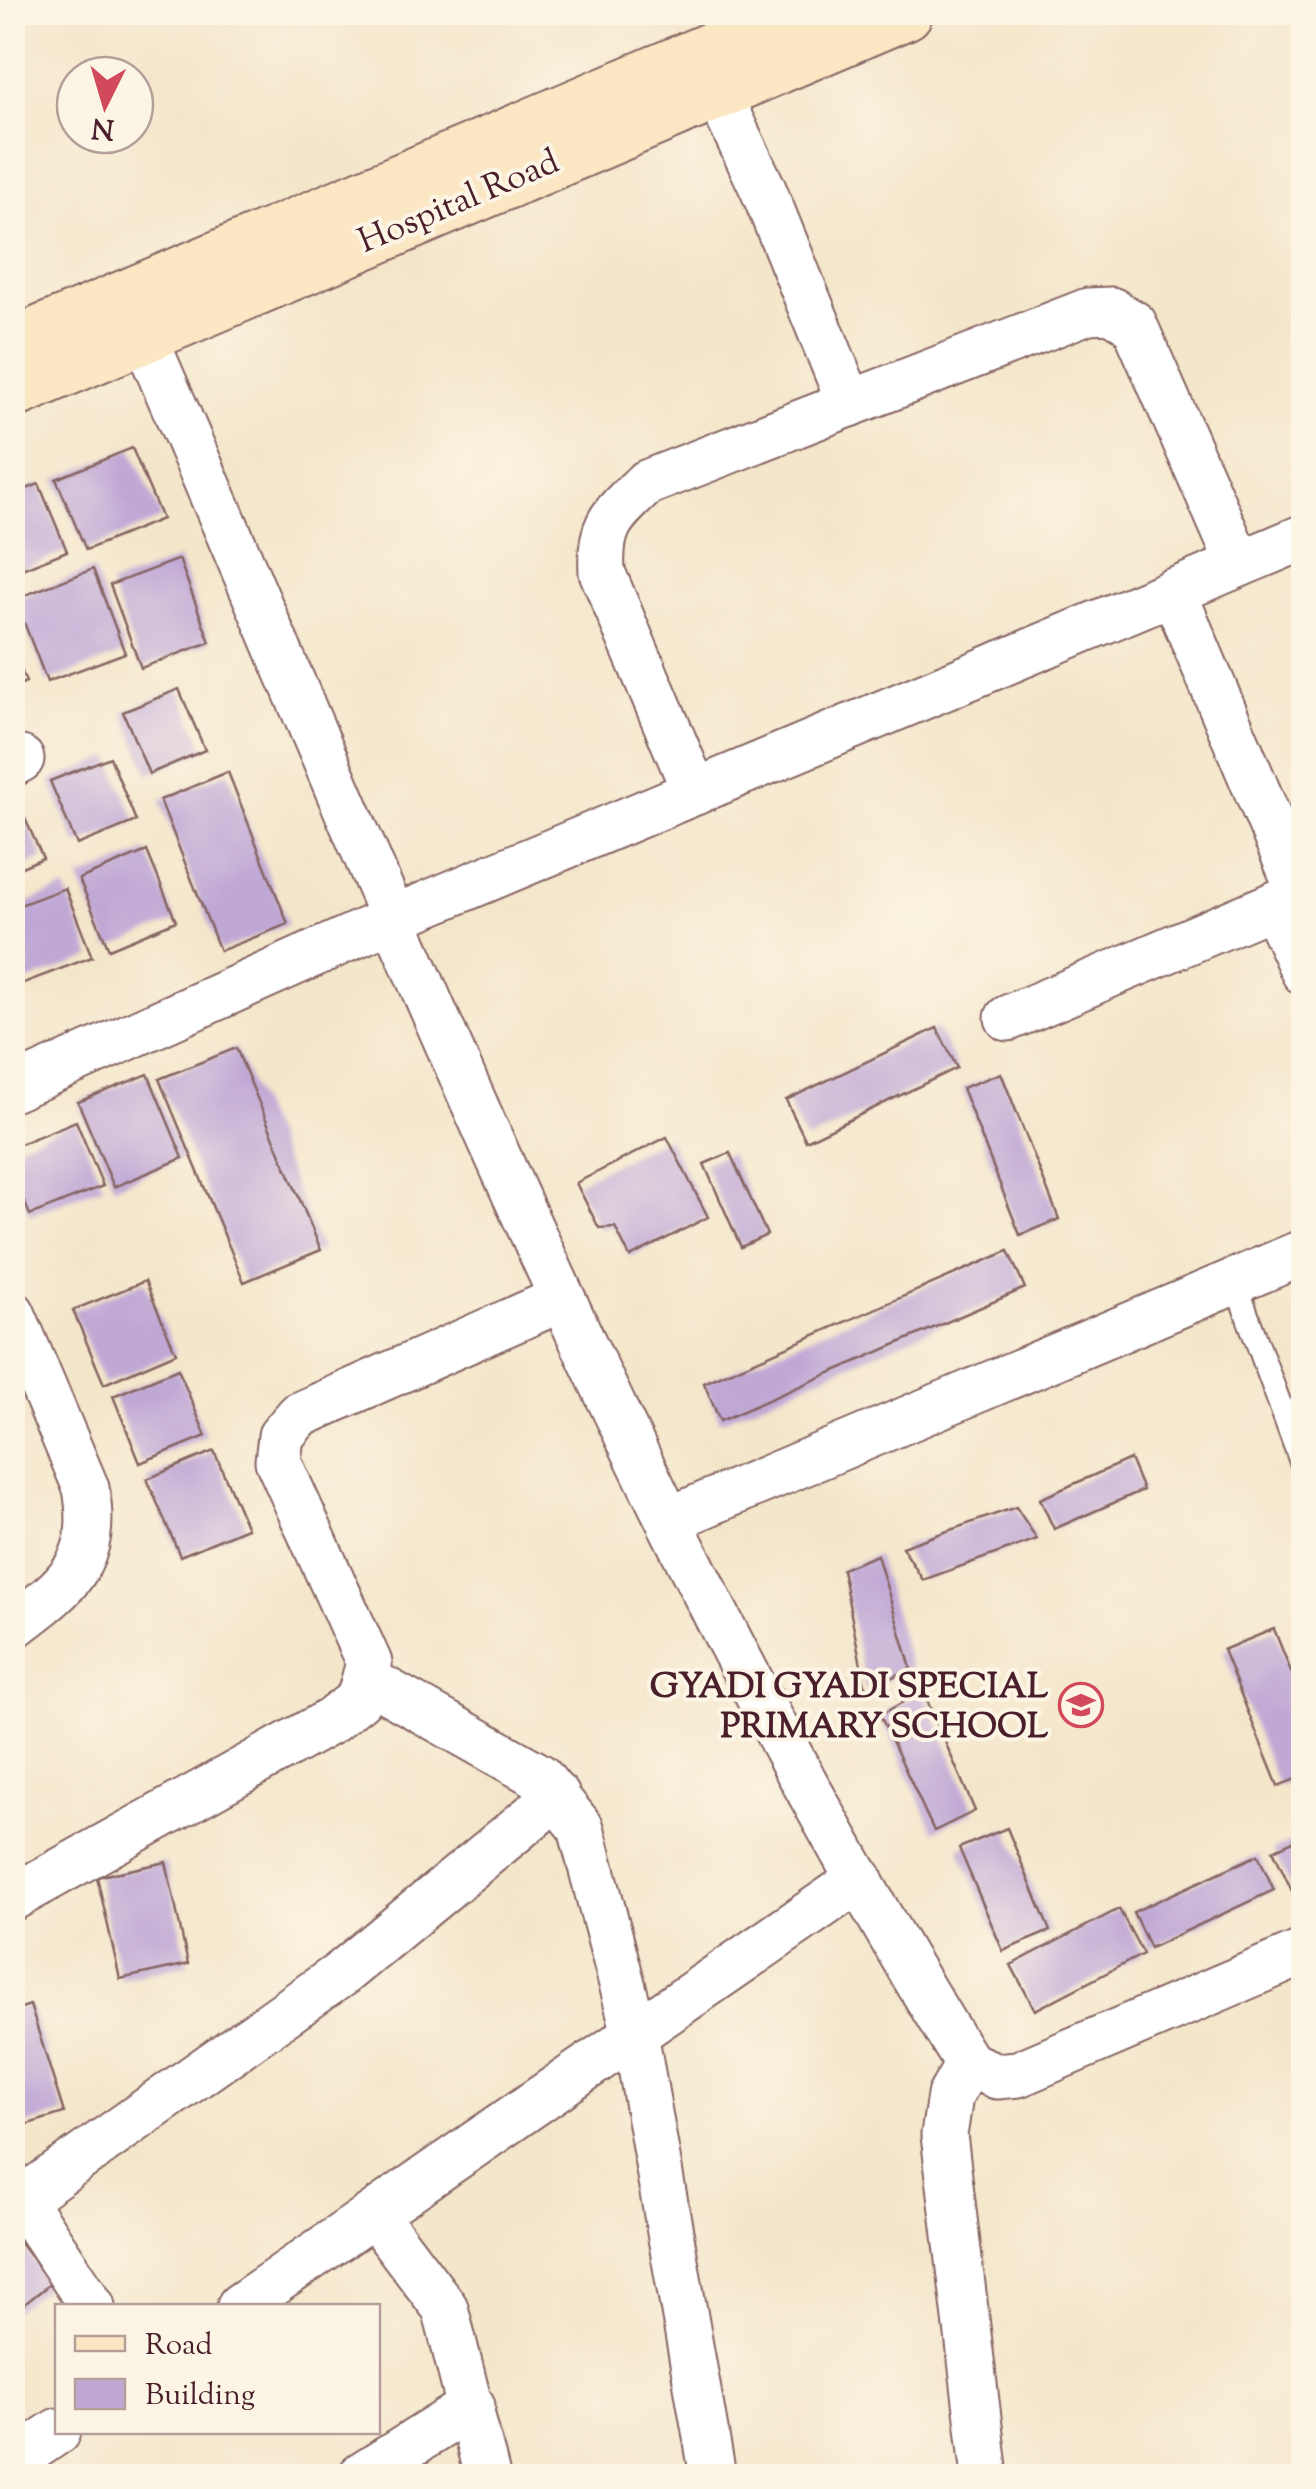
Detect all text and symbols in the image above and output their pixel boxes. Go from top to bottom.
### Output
north arrow [55,55,155,155]
text: N [90,106,116,148]
street label: Hospital Road [351,138,568,268]
place label: GYADI GYADI SPECIAL PRIMARY SCHOOL [650,1663,1048,1754]
school or university icon: GYADI GYADI SPECIAL PRIMARY SCHOOL [1058,1682,1104,1728]
legend [55,2304,380,2434]
text: Road [145,2325,212,2368]
text: Building [145,2375,255,2418]

